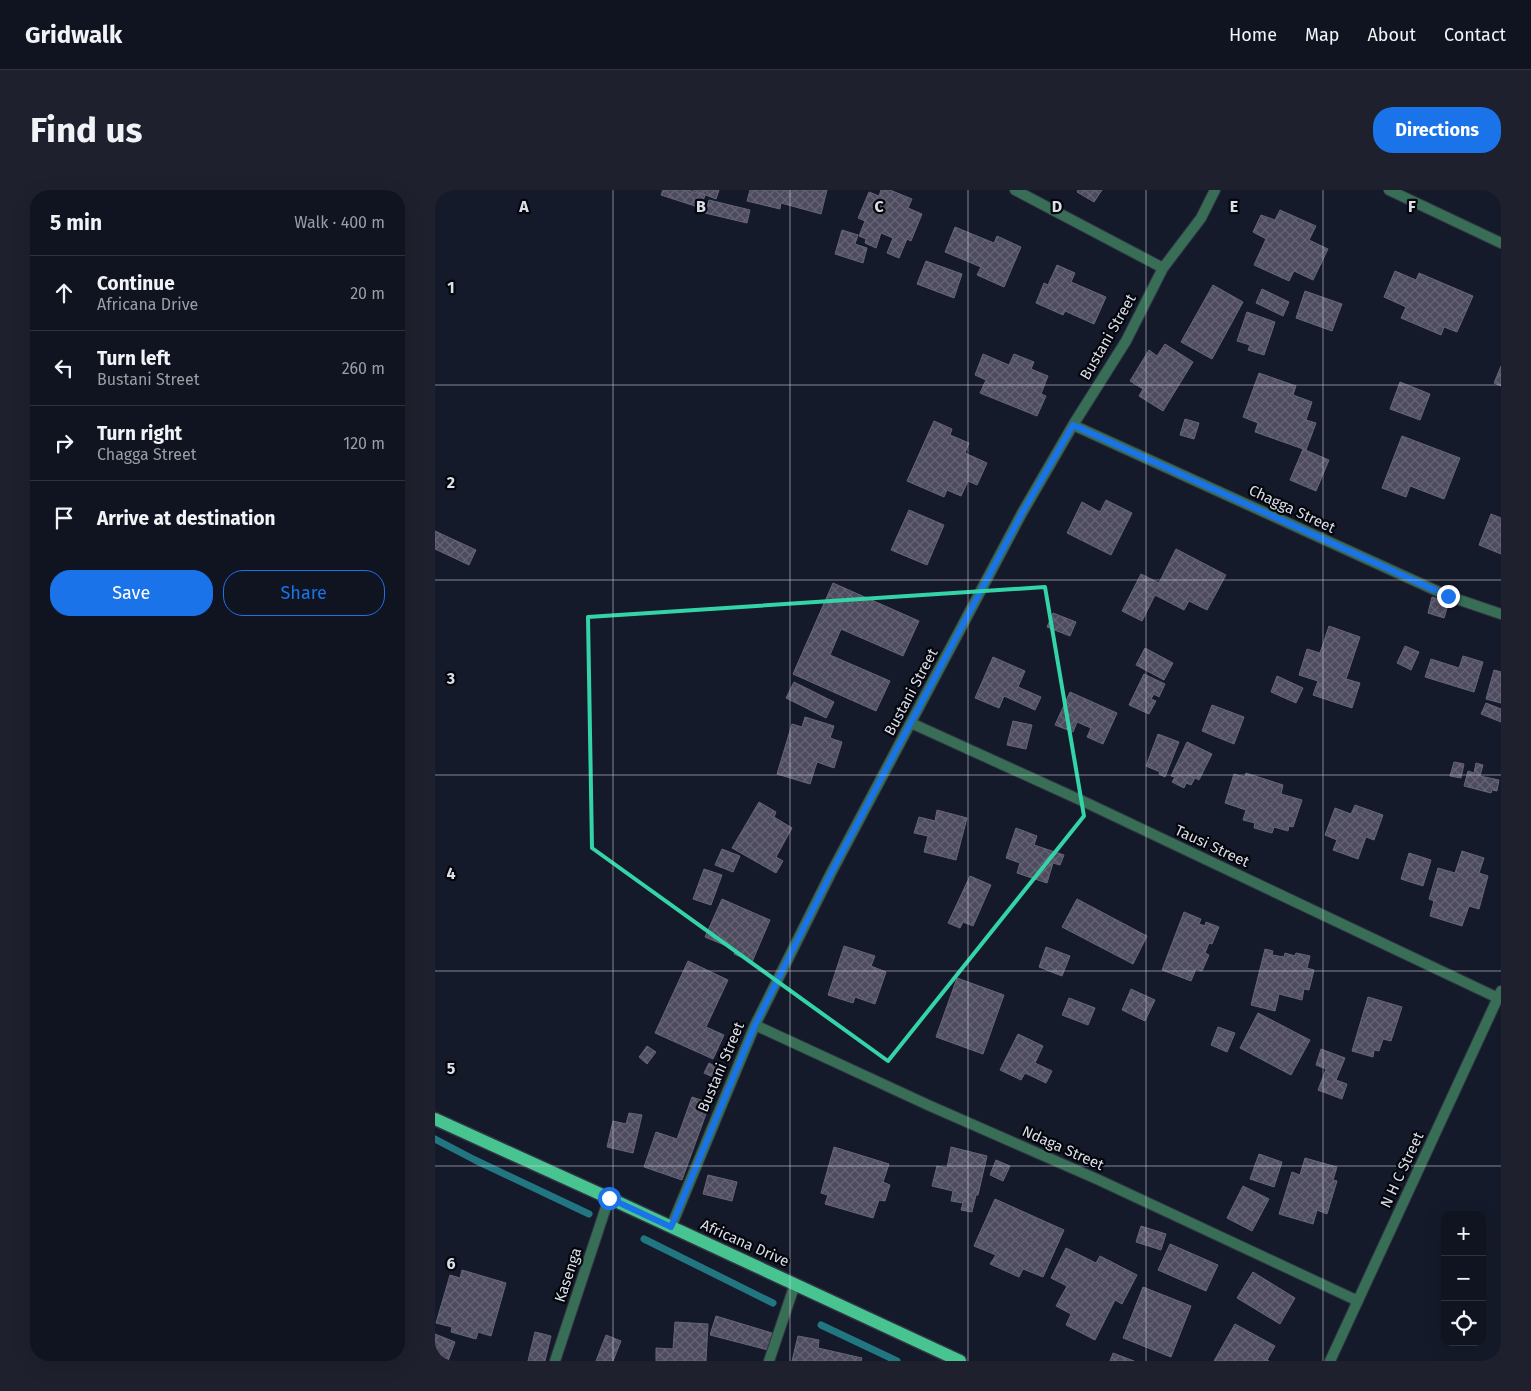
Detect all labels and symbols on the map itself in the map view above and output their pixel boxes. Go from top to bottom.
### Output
text: A [518,197,529,216]
text: B [696,197,706,216]
text: C [874,197,884,216]
text: D [1052,197,1062,216]
text: E [1230,197,1238,216]
text: F [1408,197,1416,216]
text: 1 [447,278,455,297]
street label: Bustani Street [1076,290,1140,383]
text: 2 [447,473,455,492]
street label: Chagga Street [1246,481,1339,537]
route end [1437,585,1460,608]
street label: Bustani Street [881,645,942,739]
text: 3 [446,669,455,688]
street label: Tausi Street [1172,821,1252,871]
text: 4 [446,864,456,883]
street label: Bustani Street [694,1019,748,1115]
text: 5 [447,1059,456,1078]
street label: Ndaga Street [1019,1122,1107,1174]
street label: N H C Street [1377,1129,1428,1211]
route start [598,1187,621,1210]
street label: Africana Drive [698,1215,792,1271]
street label: Kasenga [551,1245,585,1305]
text: 6 [446,1254,456,1273]

